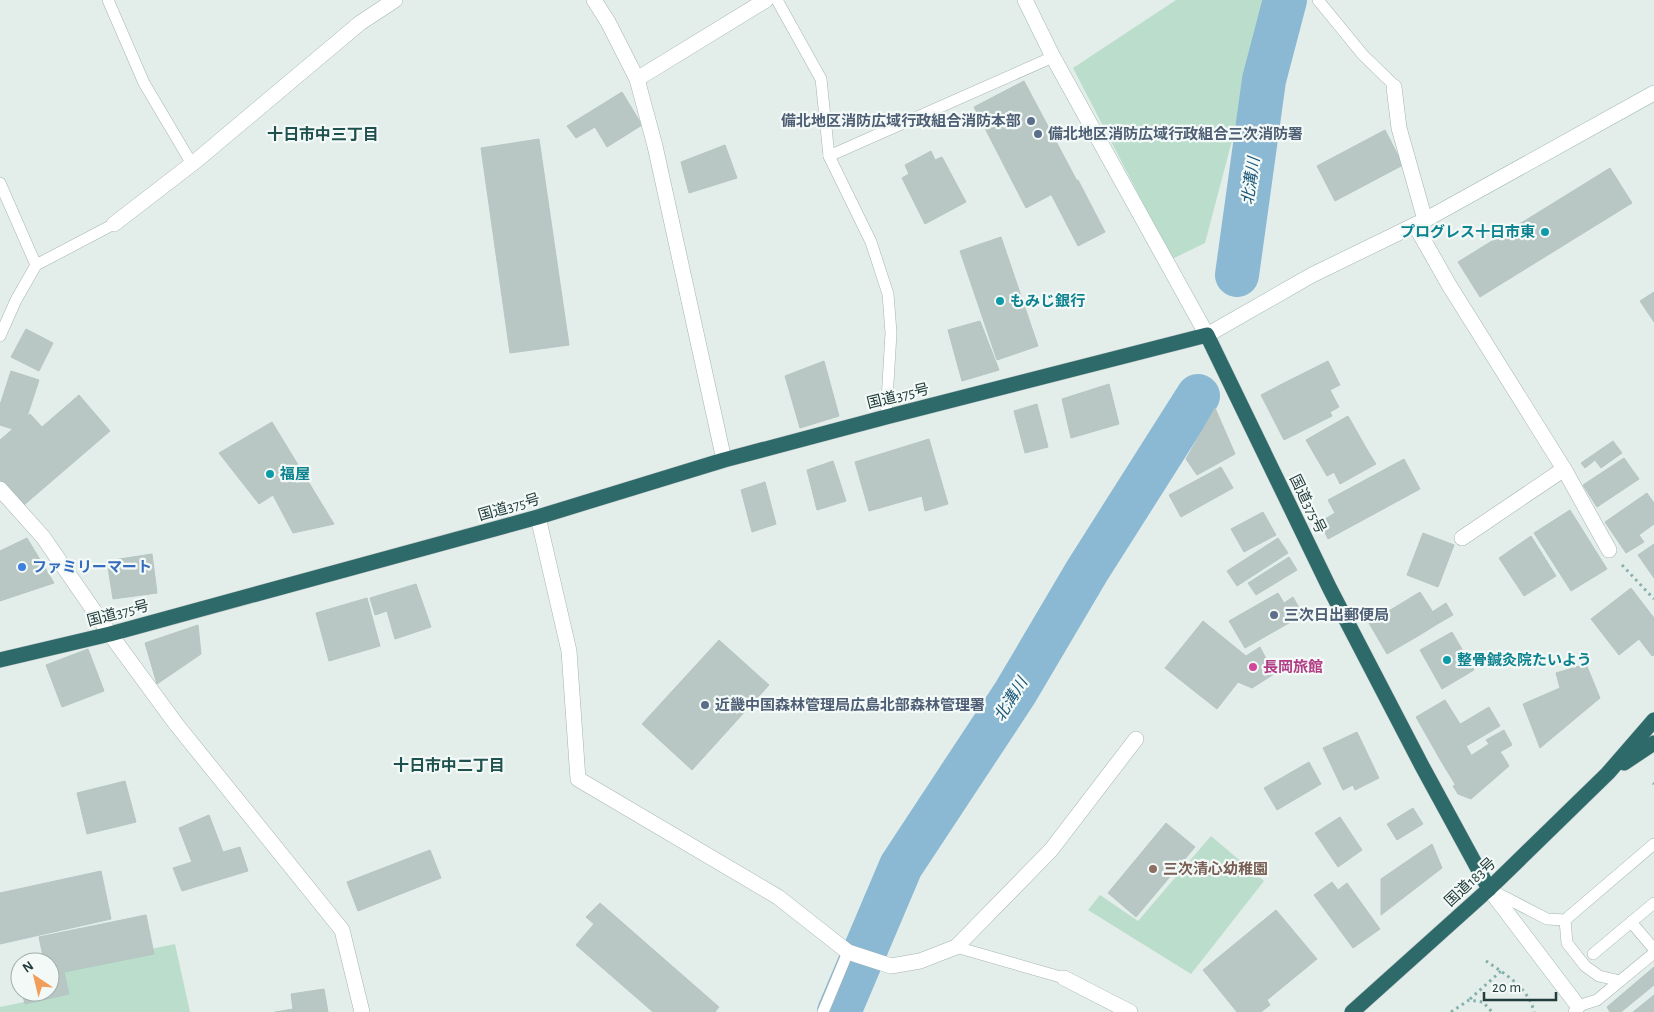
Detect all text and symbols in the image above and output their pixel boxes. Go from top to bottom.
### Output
place label: 備北地区消防広域行政組合消防本部 [781,113,1021,129]
marker: 備北地区消防広域行政組合消防本部 [1025,115,1037,127]
district label: 十日市中三丁目 [267,126,379,143]
place label: 備北地区消防広域行政組合三次消防署 [1048,126,1303,142]
marker: 備北地区消防広域行政組合三次消防署 [1032,128,1044,140]
water label: 北溝川 [1239,154,1263,206]
place label: プログレス十日市東 [1400,224,1535,240]
marker: プログレス十日市東 [1539,226,1551,238]
place label: もみじ銀行 [1010,293,1085,309]
marker: もみじ銀行 [994,295,1006,307]
street label: 国道375号 [865,381,931,411]
place label: 福屋 [279,466,310,482]
marker: 福屋 [264,468,276,480]
street label: 国道375号 [1287,472,1329,536]
street label: 国道375号 [476,491,542,523]
place label: ファミリーマート [32,560,152,575]
marker: ファミリーマート [16,561,28,573]
street label: 国道375号 [85,597,151,629]
place label: 三次日出郵便局 [1284,607,1389,623]
marker: 三次日出郵便局 [1268,609,1280,621]
place label: 整骨鍼灸院たいよう [1457,651,1592,668]
marker: 整骨鍼灸院たいよう [1441,654,1453,666]
place label: 長岡旅館 [1263,658,1323,675]
marker: 長岡旅館 [1247,661,1259,673]
water label: 北溝川 [990,673,1031,724]
place label: 近畿中国森林管理局広島北部森林管理署 [715,696,985,713]
marker: 近畿中国森林管理局広島北部森林管理署 [699,699,711,711]
district label: 十日市中二丁目 [393,757,505,774]
street label: 国道183号 [1441,855,1499,909]
place label: 三次清心幼稚園 [1163,861,1268,877]
marker: 三次清心幼稚園 [1147,863,1159,875]
north arrow [10,952,60,1002]
text: N [20,959,36,976]
scale bar [1484,970,1556,1002]
text: 20 m [1492,980,1521,995]

